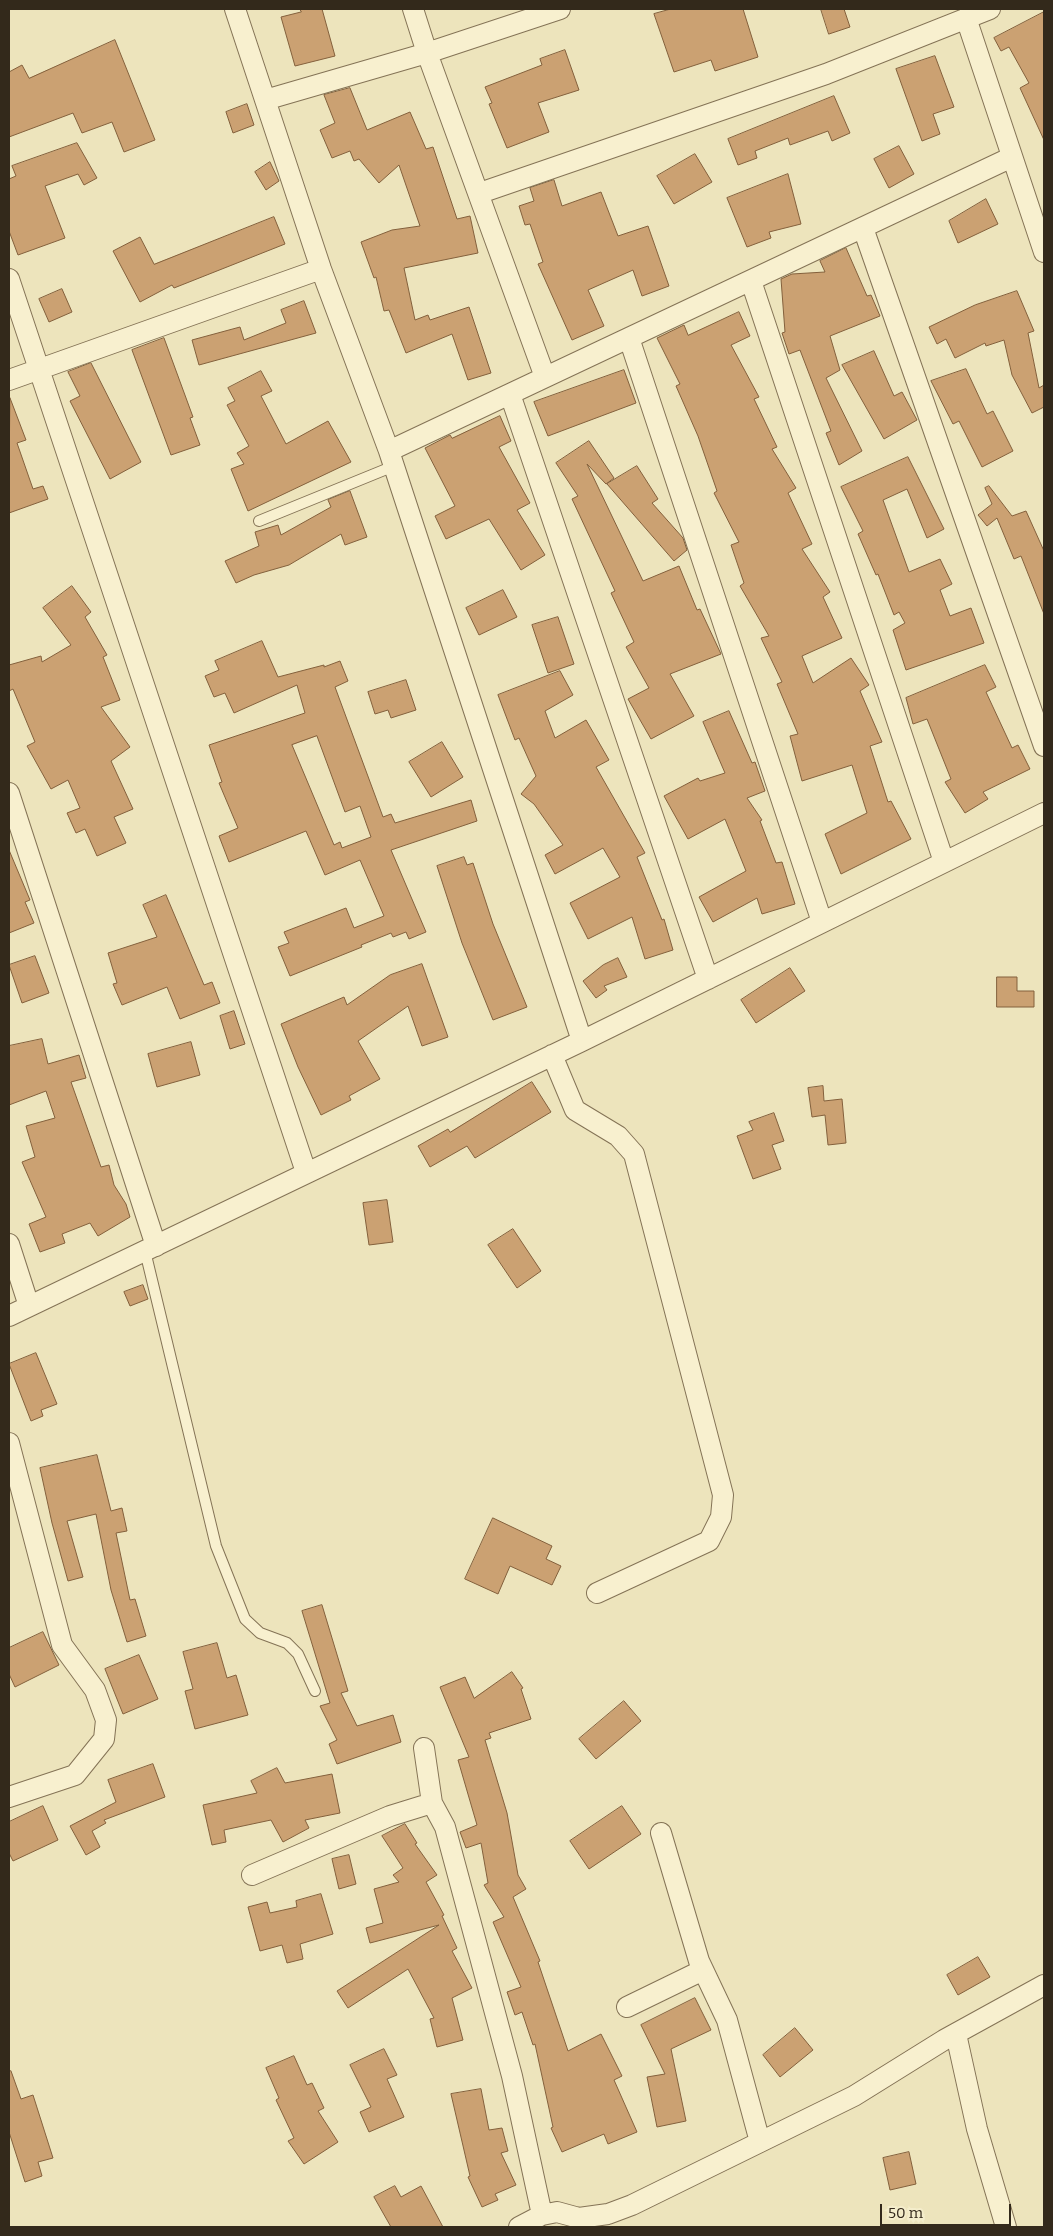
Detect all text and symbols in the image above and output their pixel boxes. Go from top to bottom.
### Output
scale bar [883,2194,1014,2226]
text: 50 m [888,2204,923,2222]

